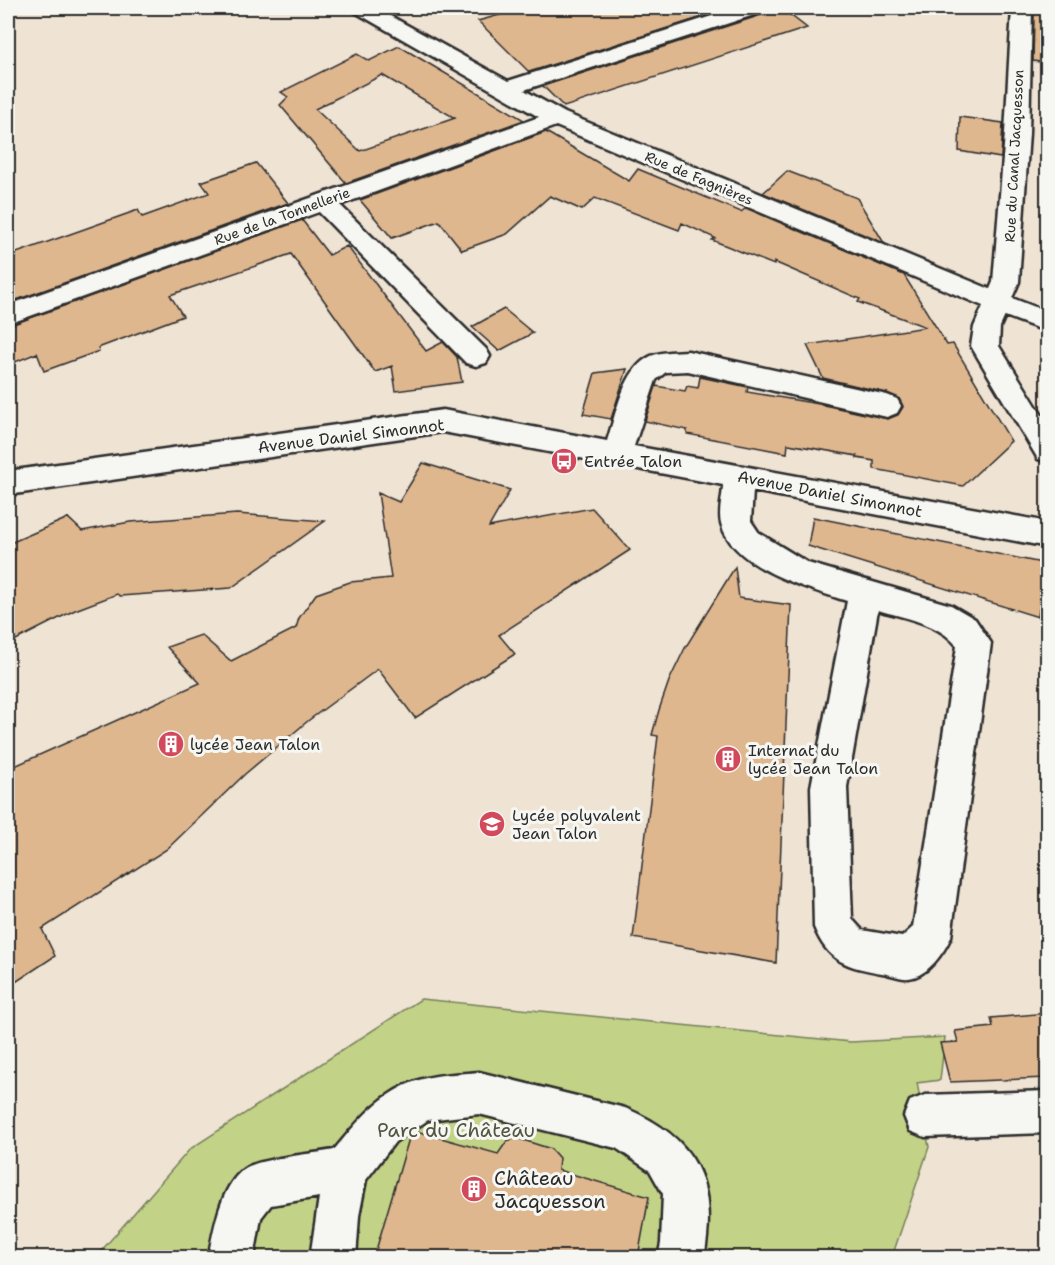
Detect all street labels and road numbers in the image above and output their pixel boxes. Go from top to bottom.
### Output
street label: Rue du Canal Jacquesson [1000,69,1028,243]
street label: Rue de Fagnières [642,147,756,209]
street label: Rue de la Tonnellerie [212,183,352,249]
street label: Avenue Daniel Simonnot [256,414,446,458]
street label: Avenue Daniel Simonnot [736,466,924,522]

